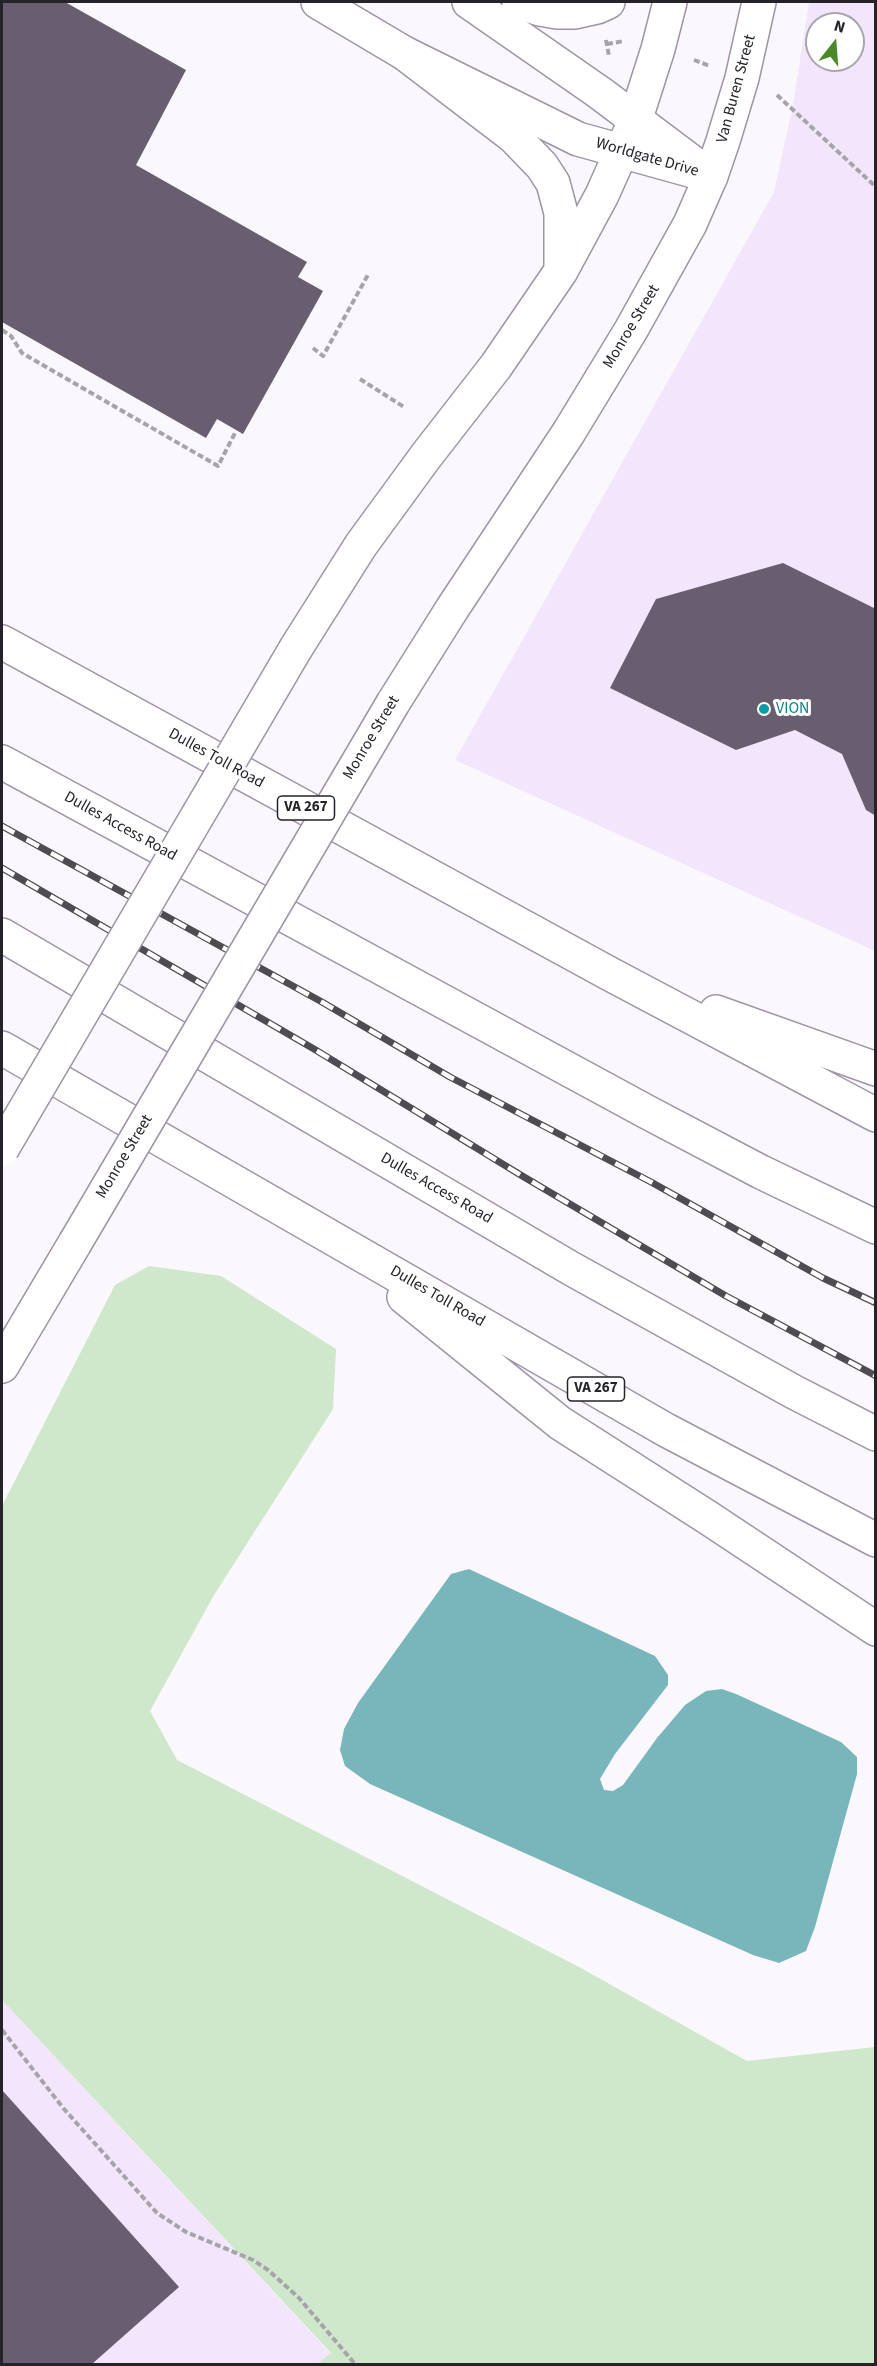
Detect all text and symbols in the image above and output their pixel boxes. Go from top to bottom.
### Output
north arrow [805,12,865,72]
text: N [831,15,848,39]
street label: Van Buren Street [713,33,761,145]
street label: Worldgate Drive [593,134,701,182]
street label: Monroe Street [599,282,665,372]
street label: Monroe Street [339,693,405,783]
place label: VION [776,699,809,719]
marker: VION [757,702,771,716]
street label: Dulles Toll Road [165,725,267,793]
street label: Dulles Access Road [60,788,180,866]
road number: VA 267 [278,796,334,820]
street label: Monroe Street [92,1112,158,1202]
street label: Dulles Access Road [377,1149,495,1229]
street label: Dulles Toll Road [386,1262,488,1332]
road number: VA 267 [568,1377,624,1401]

